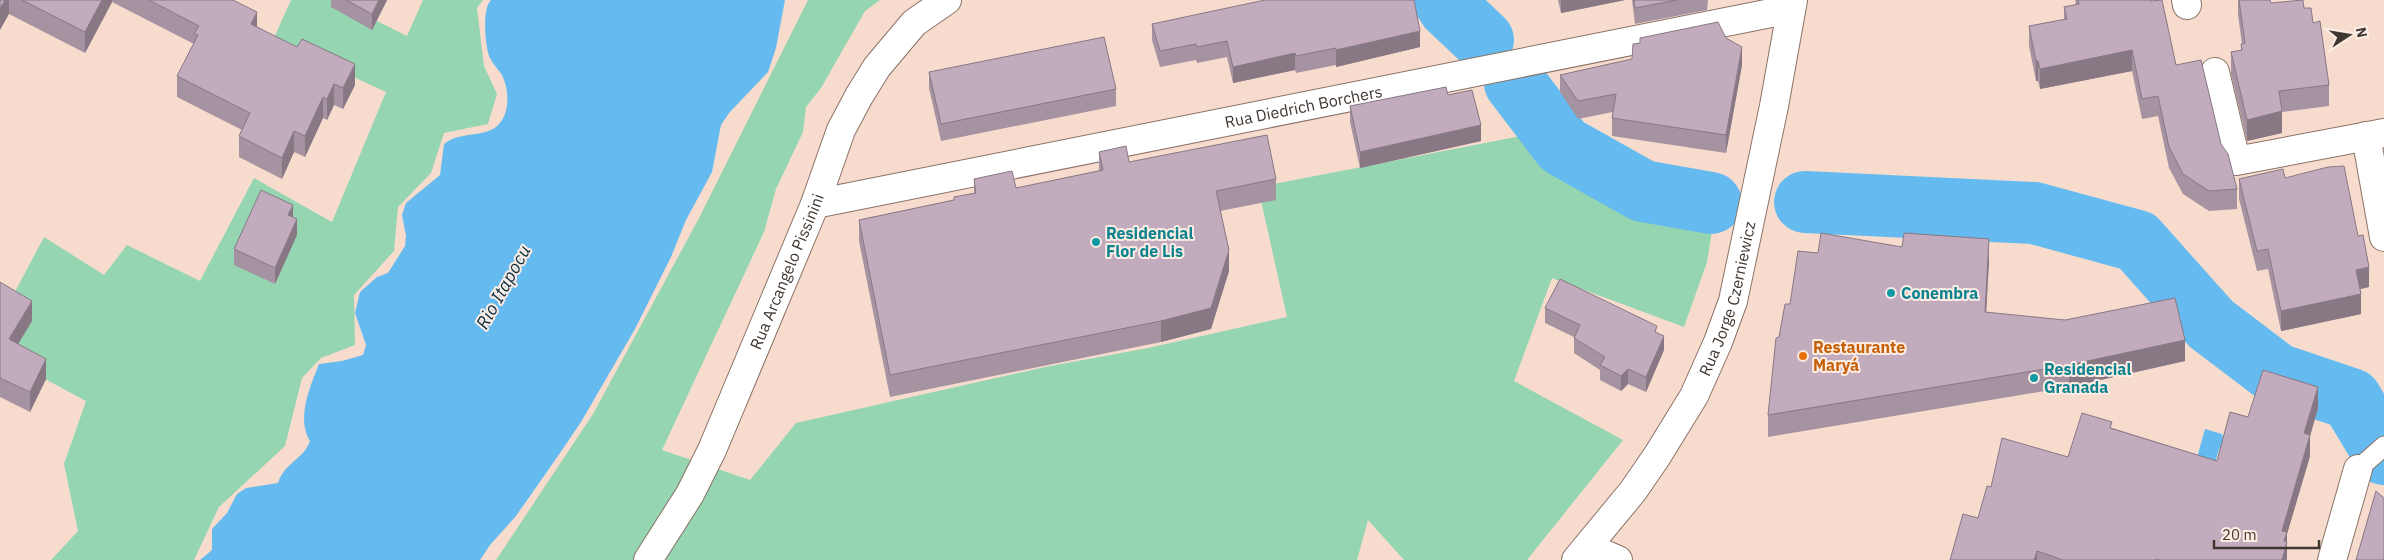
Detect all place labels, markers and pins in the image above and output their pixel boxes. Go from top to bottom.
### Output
place label: Residencial Flor de Lis [1106,223,1193,261]
marker: Residencial Flor de Lis [1090,236,1102,248]
place label: Conembra [1901,283,1978,303]
marker: Conembra [1885,287,1897,299]
place label: Restaurante Maryá [1813,337,1905,375]
marker: Restaurante Maryá [1797,350,1809,362]
place label: Residencial Granada [2044,359,2131,397]
marker: Residencial Granada [2028,372,2040,384]

